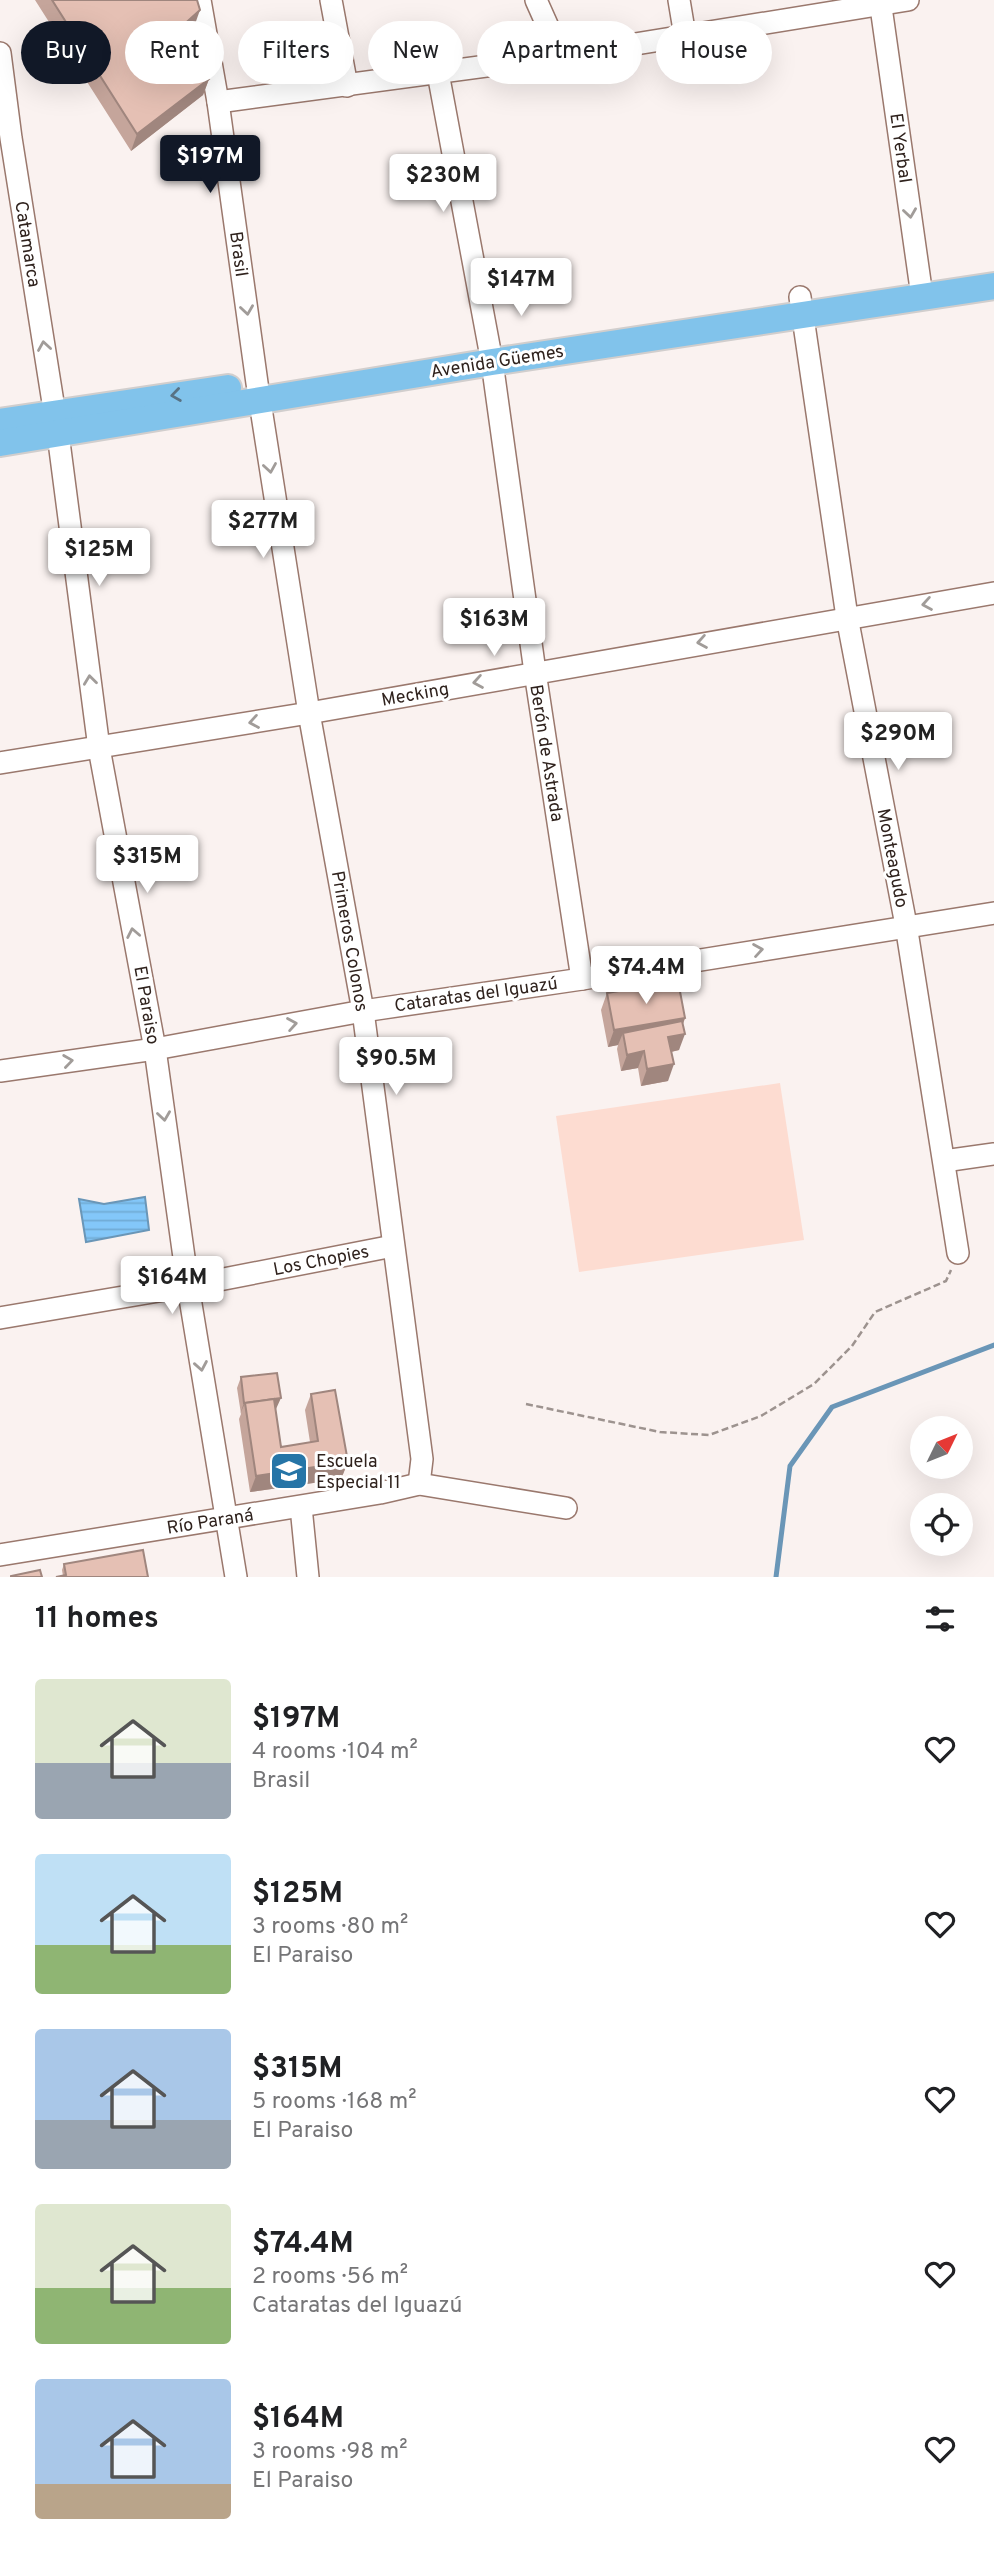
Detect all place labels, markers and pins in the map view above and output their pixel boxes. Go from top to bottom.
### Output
pin: $197M [161,136,259,195]
pin: $230M [394,154,492,214]
pin: $147M [472,258,570,318]
pin: $277M [214,500,312,560]
pin: $125M [50,528,148,588]
pin: $163M [445,598,543,658]
pin: $290M [849,712,947,772]
pin: $315M [98,836,196,895]
pin: $74.4M [589,946,703,1006]
pin: $90.5M [339,1038,453,1097]
pin: $164M [123,1256,221,1316]
school or university icon: Escuela Especial 11 [268,1450,310,1492]
place label: Escuela Especial 11 [316,1451,401,1495]

